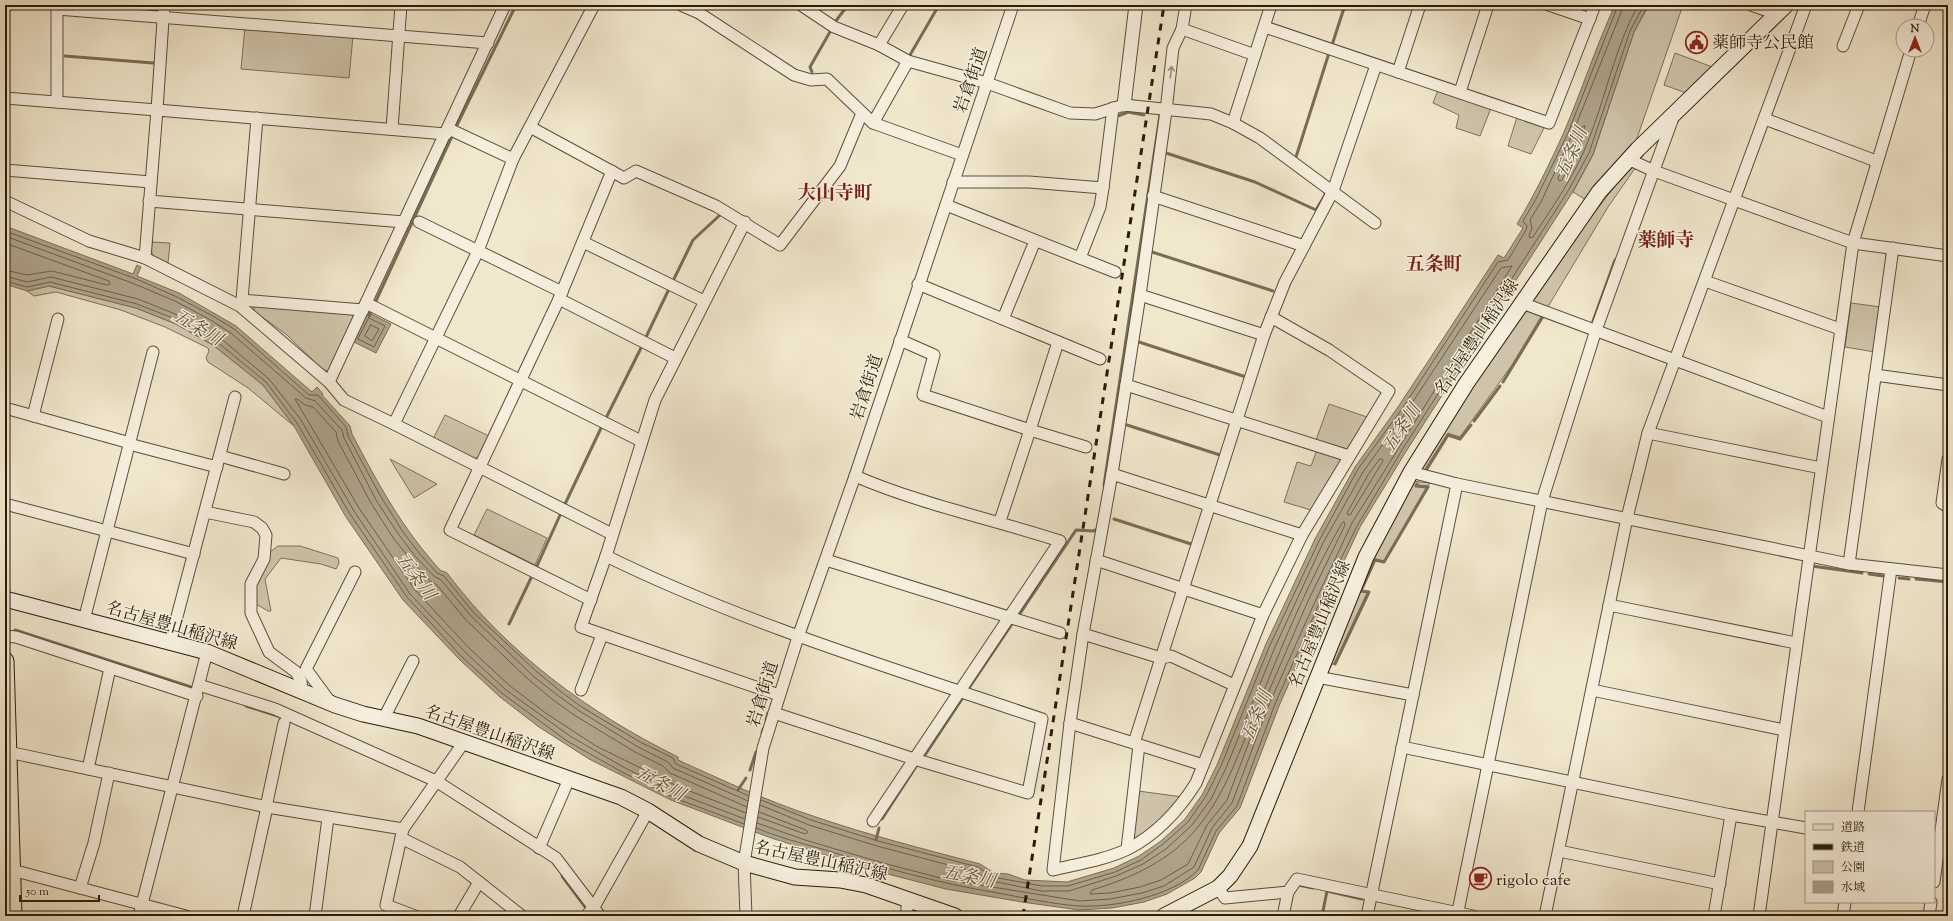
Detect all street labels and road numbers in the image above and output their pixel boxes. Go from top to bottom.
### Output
street label: 岩倉街道 [949,45,994,117]
street label: 名古屋豊山稲沢線 [1430,275,1526,401]
street label: 岩倉街道 [846,352,890,424]
street label: 名古屋豊山稲沢線 [1284,557,1357,692]
street label: 名古屋豊山稲沢線 [103,597,240,657]
street label: 岩倉街道 [742,659,785,731]
street label: 名古屋豊山稲沢線 [421,700,558,767]
street label: 名古屋豊山稲沢線 [752,836,890,888]

